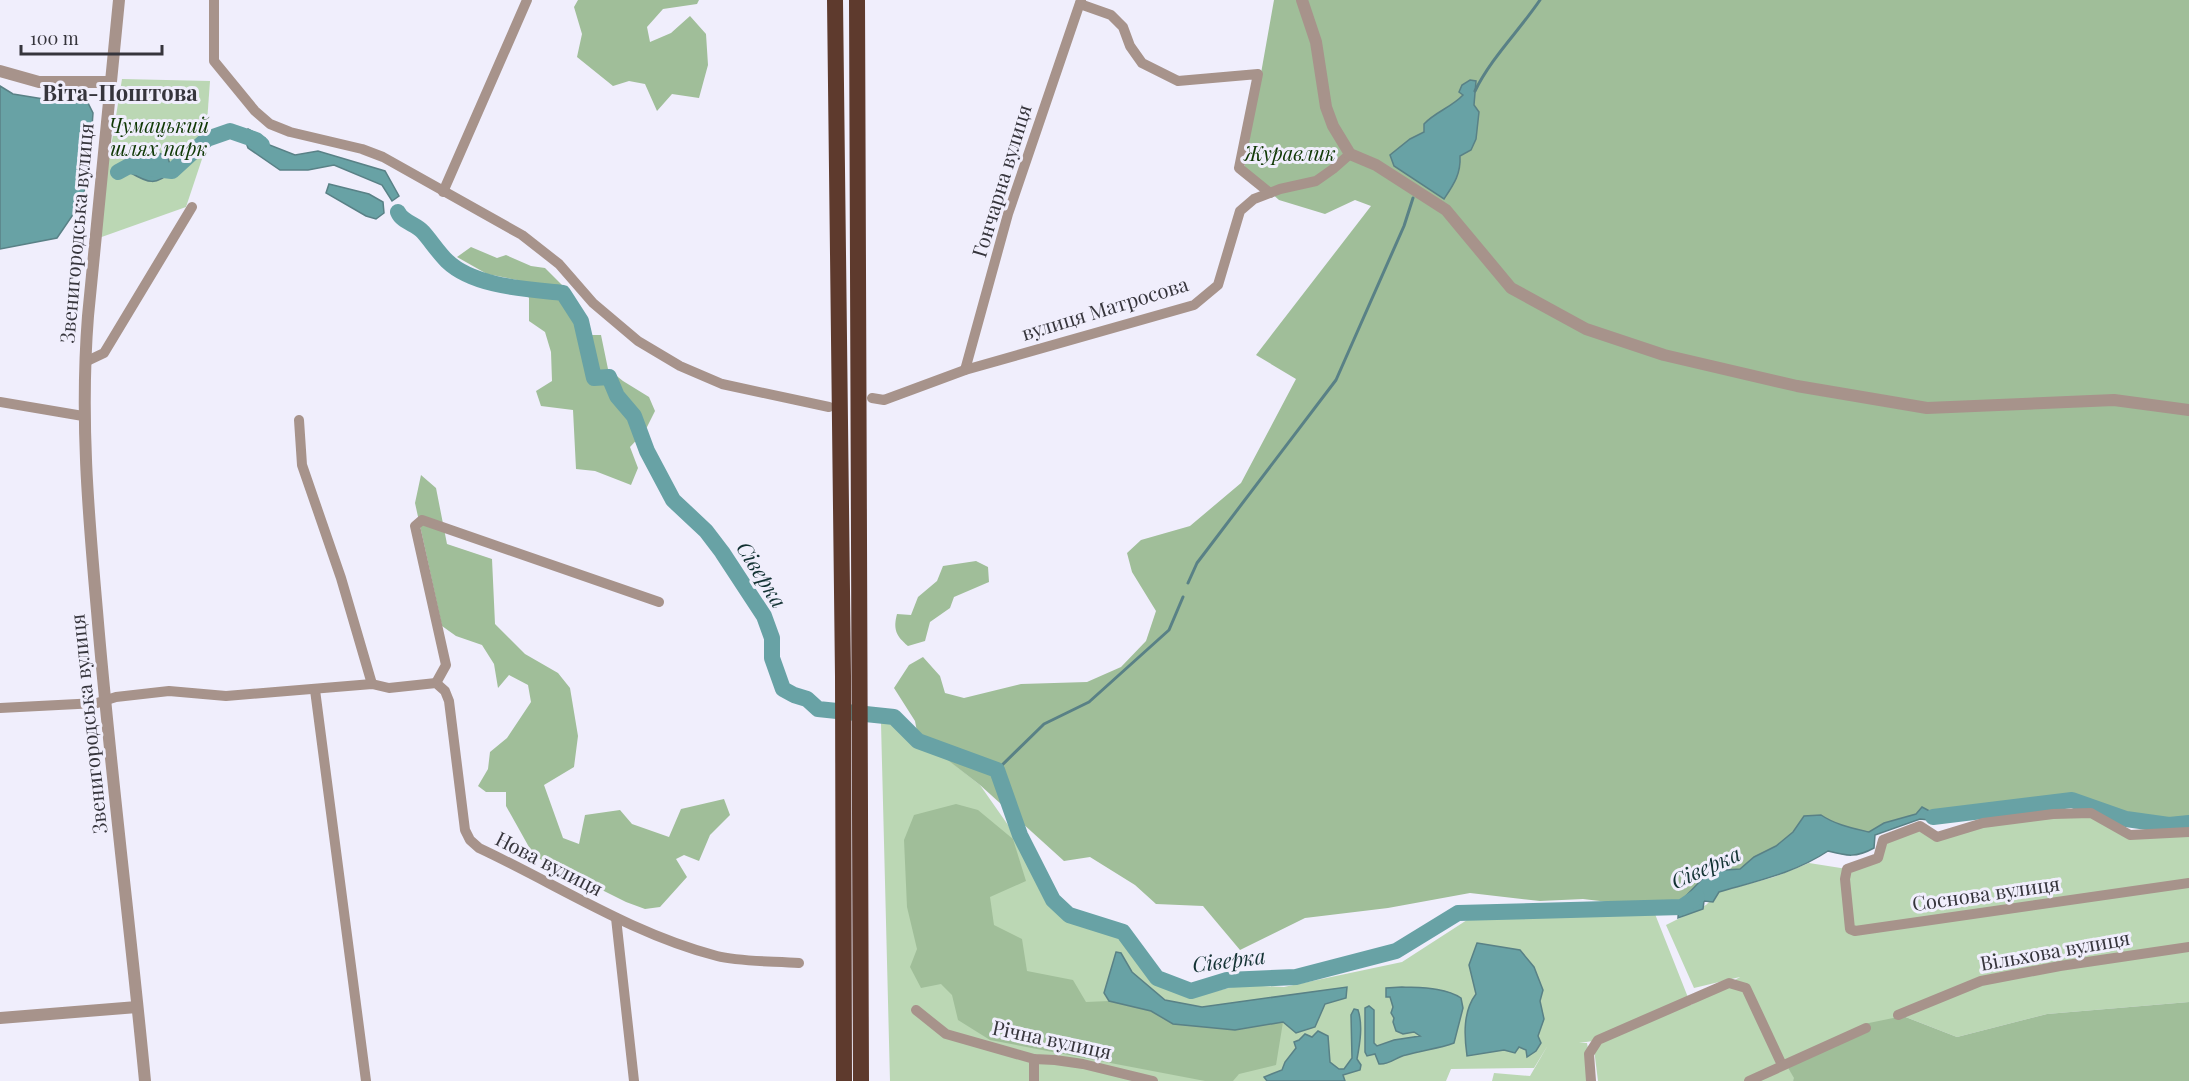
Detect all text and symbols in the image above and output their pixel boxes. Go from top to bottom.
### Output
scale bar [21,18,162,56]
text: 100 m [30,26,79,50]
district label: Віта-Поштова [42,77,198,107]
street label: Гончарна вулиця [965,101,1037,260]
park label: Чумацький шлях парк [109,111,210,161]
street label: Звенигородська вулиця [52,121,99,344]
park label: Журавлик [1243,139,1336,166]
street label: вулиця Матросова [1018,269,1191,346]
water label: Сіверка [731,535,794,613]
street label: Звенигородська вулиця [63,613,112,835]
street label: Нова вулиця [491,824,608,901]
water label: Сіверка [1666,838,1745,894]
street label: Соснова вулиця [1910,869,2062,916]
street label: Вільхова вулиця [1978,923,2132,976]
water label: Сіверка [1190,941,1267,977]
street label: Річна вулиця [990,1013,1115,1064]

